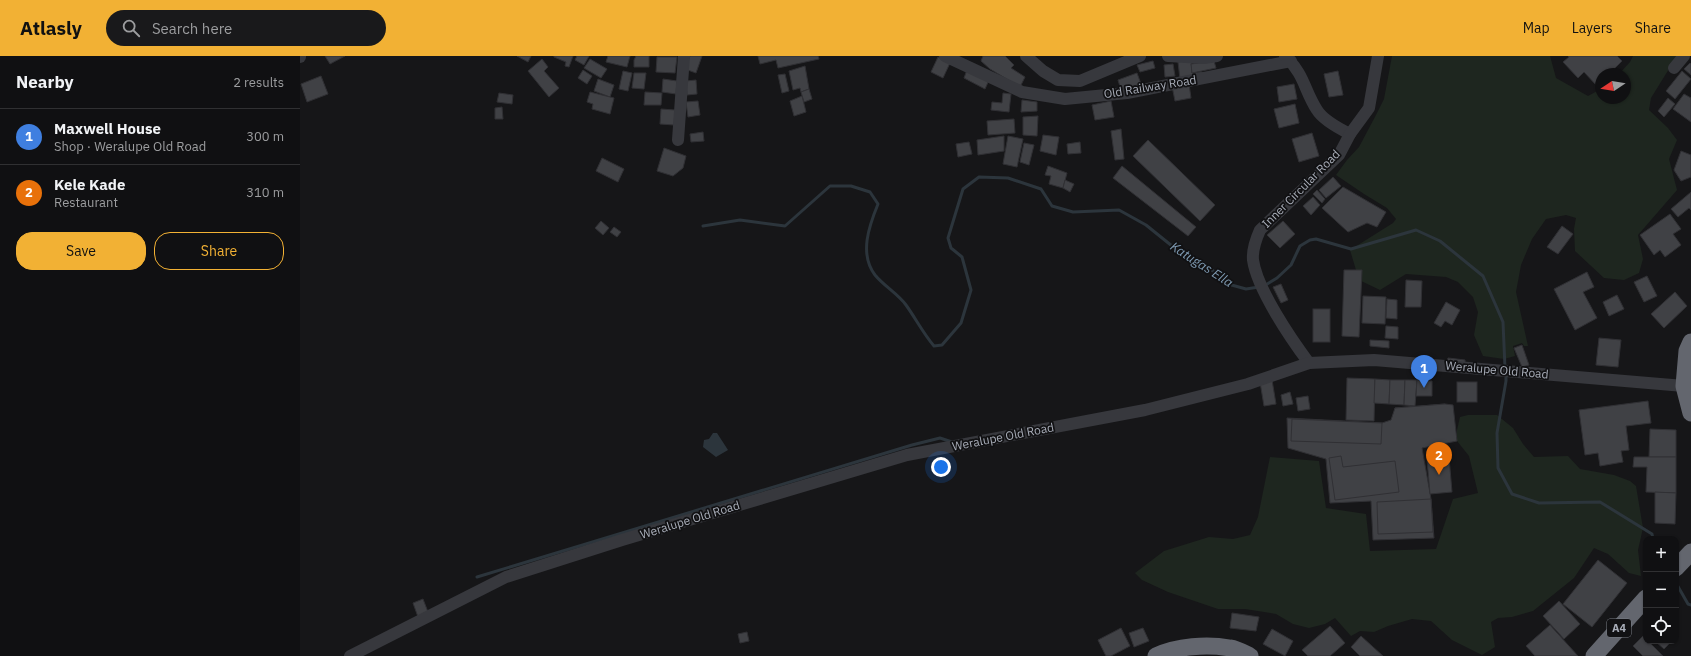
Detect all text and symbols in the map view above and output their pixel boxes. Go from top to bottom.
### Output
search box [106,10,386,46]
text: Atlasly [20,16,82,40]
icon: search [120,17,142,39]
text: Search here [152,19,232,38]
text: Map [1523,19,1550,37]
text: Layers [1572,19,1613,37]
text: Share [1635,19,1671,37]
north arrow [1595,68,1631,104]
text: Nearby [16,71,74,93]
street label: Old Railway Road [1103,72,1197,101]
text: 2 results [233,74,284,91]
text: Maxwell House [54,119,161,138]
text: 1 [25,128,33,145]
text: 300 m [246,128,284,145]
text: Shop · Weralupe Old Road [54,138,206,155]
street label: Inner Circular Road [1258,146,1343,231]
text: Kele Kade [54,175,125,194]
text: 2 [25,184,33,201]
text: 310 m [246,184,284,201]
text: Restaurant [54,194,118,211]
button: Save [16,232,146,270]
button: Share [154,232,284,270]
water label: Katugas Ella [1167,238,1236,291]
pin: 1 [1411,355,1437,388]
street label: Weralupe Old Road [1445,358,1549,381]
street label: Weralupe Old Road [951,419,1055,454]
pin: 2 [1426,442,1452,475]
your location [931,457,951,477]
street label: Weralupe Old Road [638,497,742,542]
map controls [1643,536,1679,644]
button: + [1643,536,1679,572]
button: − [1643,572,1679,608]
button: locate [1643,608,1679,644]
road number: A4 [1607,619,1631,637]

